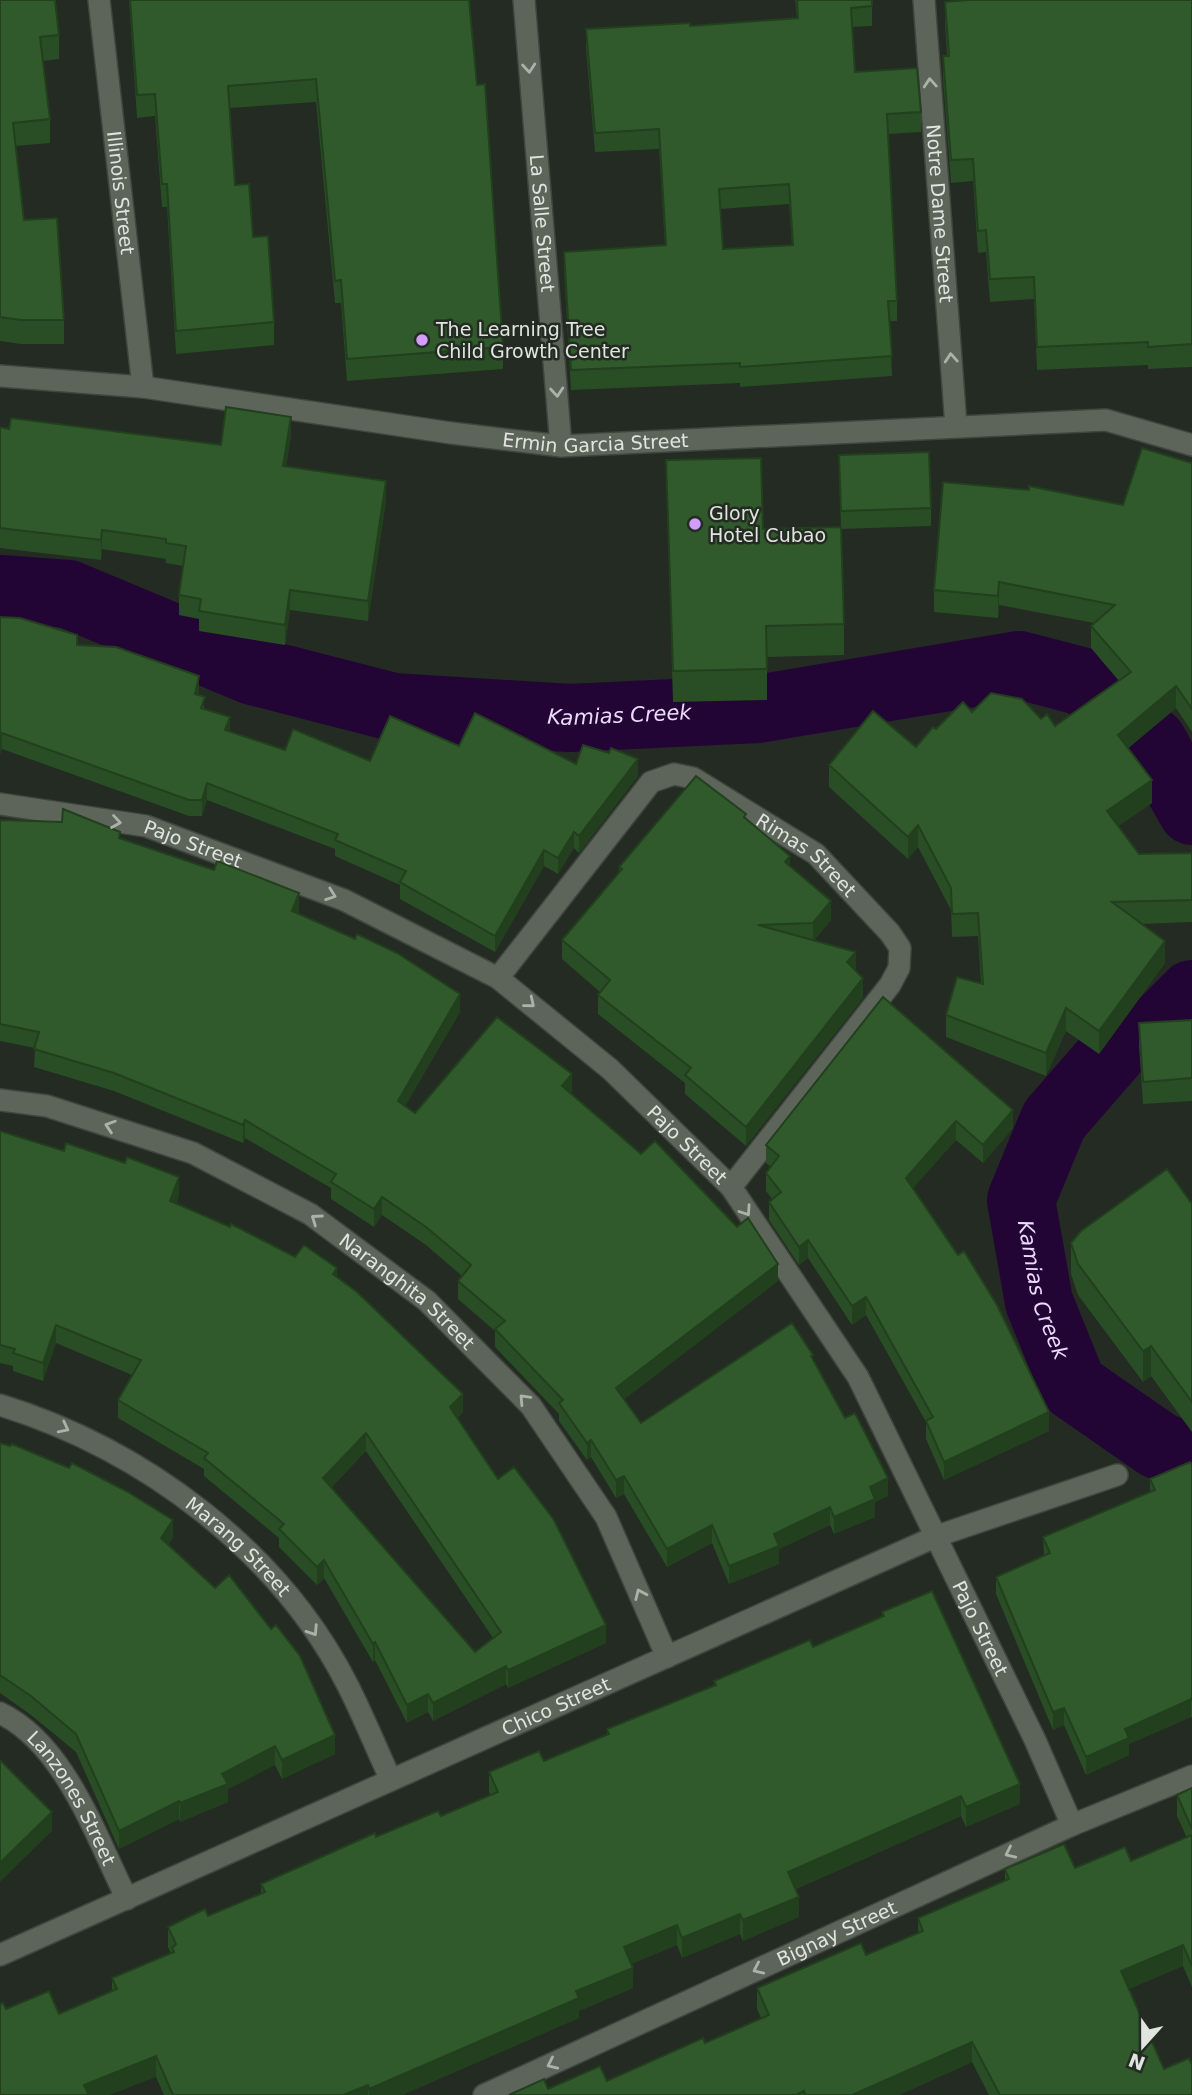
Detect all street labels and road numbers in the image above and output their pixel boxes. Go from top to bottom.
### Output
street label: Notre Dame Street [922,123,958,303]
street label: Illinois Street [103,130,139,256]
street label: La Salle Street [526,154,559,293]
street label: Ermin Garcia Street [501,428,689,457]
street label: Rimas Street [752,809,861,901]
street label: Pajo Street [141,815,245,872]
street label: Pajo Street [643,1101,732,1188]
street label: Naranghita Street [335,1229,479,1354]
street label: Marang Street [182,1492,295,1600]
street label: Pajo Street [948,1577,1013,1679]
street label: Chico Street [498,1673,614,1740]
street label: Lanzones Street [23,1726,121,1869]
street label: Bignay Street [773,1896,900,1970]

